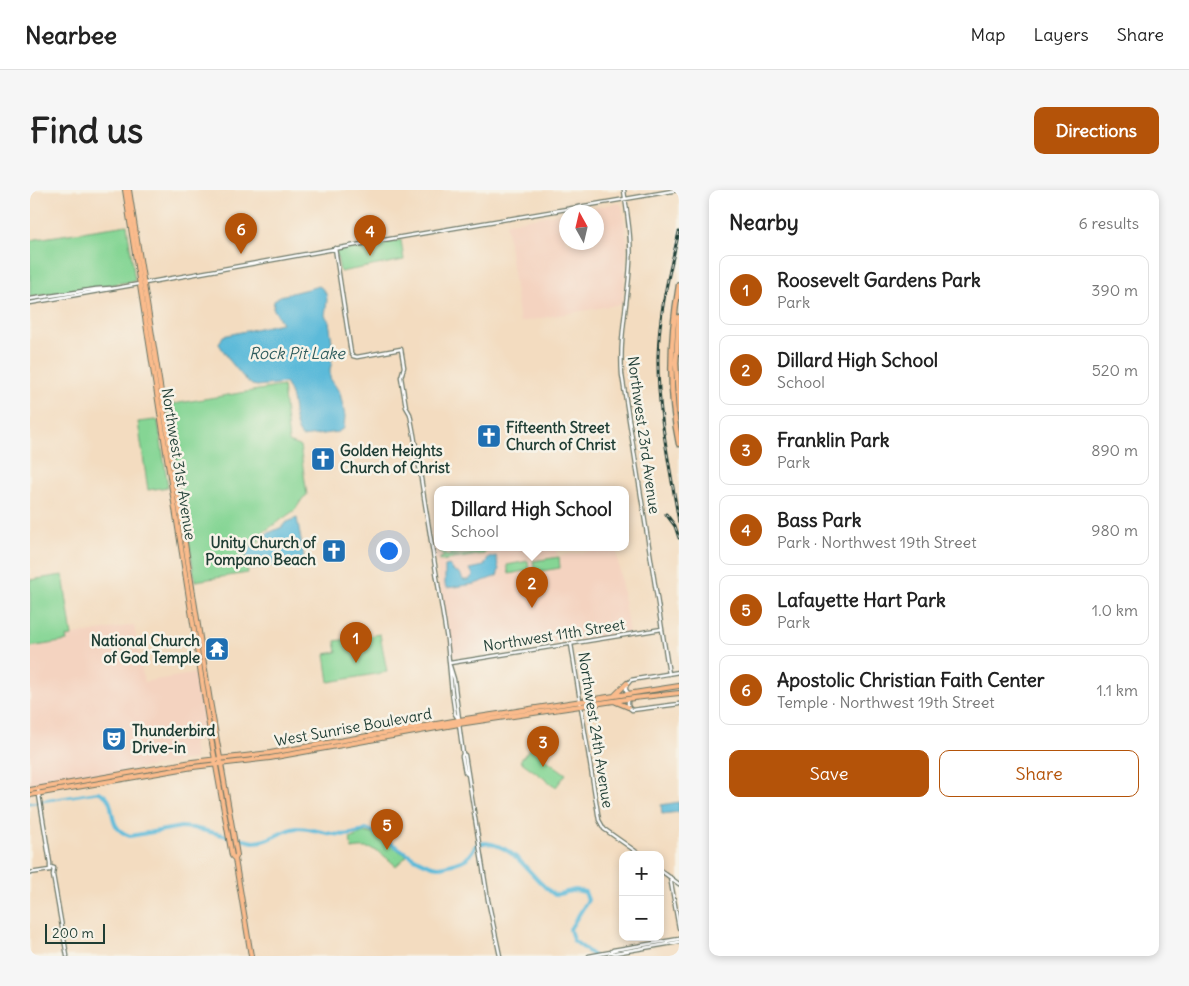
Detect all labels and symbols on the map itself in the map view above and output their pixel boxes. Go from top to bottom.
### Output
north arrow [559,205,604,250]
pin: 6 [225,213,257,254]
pin: 4 [354,215,386,256]
water label: Rock Pit Lake [249,343,346,363]
street label: Northwest 23rd Avenue [624,355,664,515]
street label: Northwest 31st Avenue [158,387,200,541]
place label: Fifteenth Street Church of Christ [506,418,617,454]
church icon: Fifteenth Street Church of Christ [476,423,502,449]
place label: Golden Heights Church of Christ [340,441,451,477]
church icon: Golden Heights Church of Christ [310,446,336,472]
place label: Unity Church of Pompano Beach [205,533,317,570]
church icon: Unity Church of Pompano Beach [321,538,347,564]
your location [376,538,402,564]
pin: 2 [516,567,548,608]
street label: Northwest 11th Street [482,614,626,656]
pin: 1 [340,622,372,663]
place label: National Church of God Temple [91,631,200,668]
temple icon: National Church of God Temple [204,636,230,662]
street label: Northwest 24th Avenue [574,651,618,809]
street label: West Sunrise Boulevard [273,704,433,750]
place label: Thunderbird Drive-in [132,721,215,757]
theatre icon: Thunderbird Drive-in [101,726,127,752]
pin: 3 [527,726,559,767]
pin: 5 [371,809,403,850]
scale bar [45,921,105,944]

